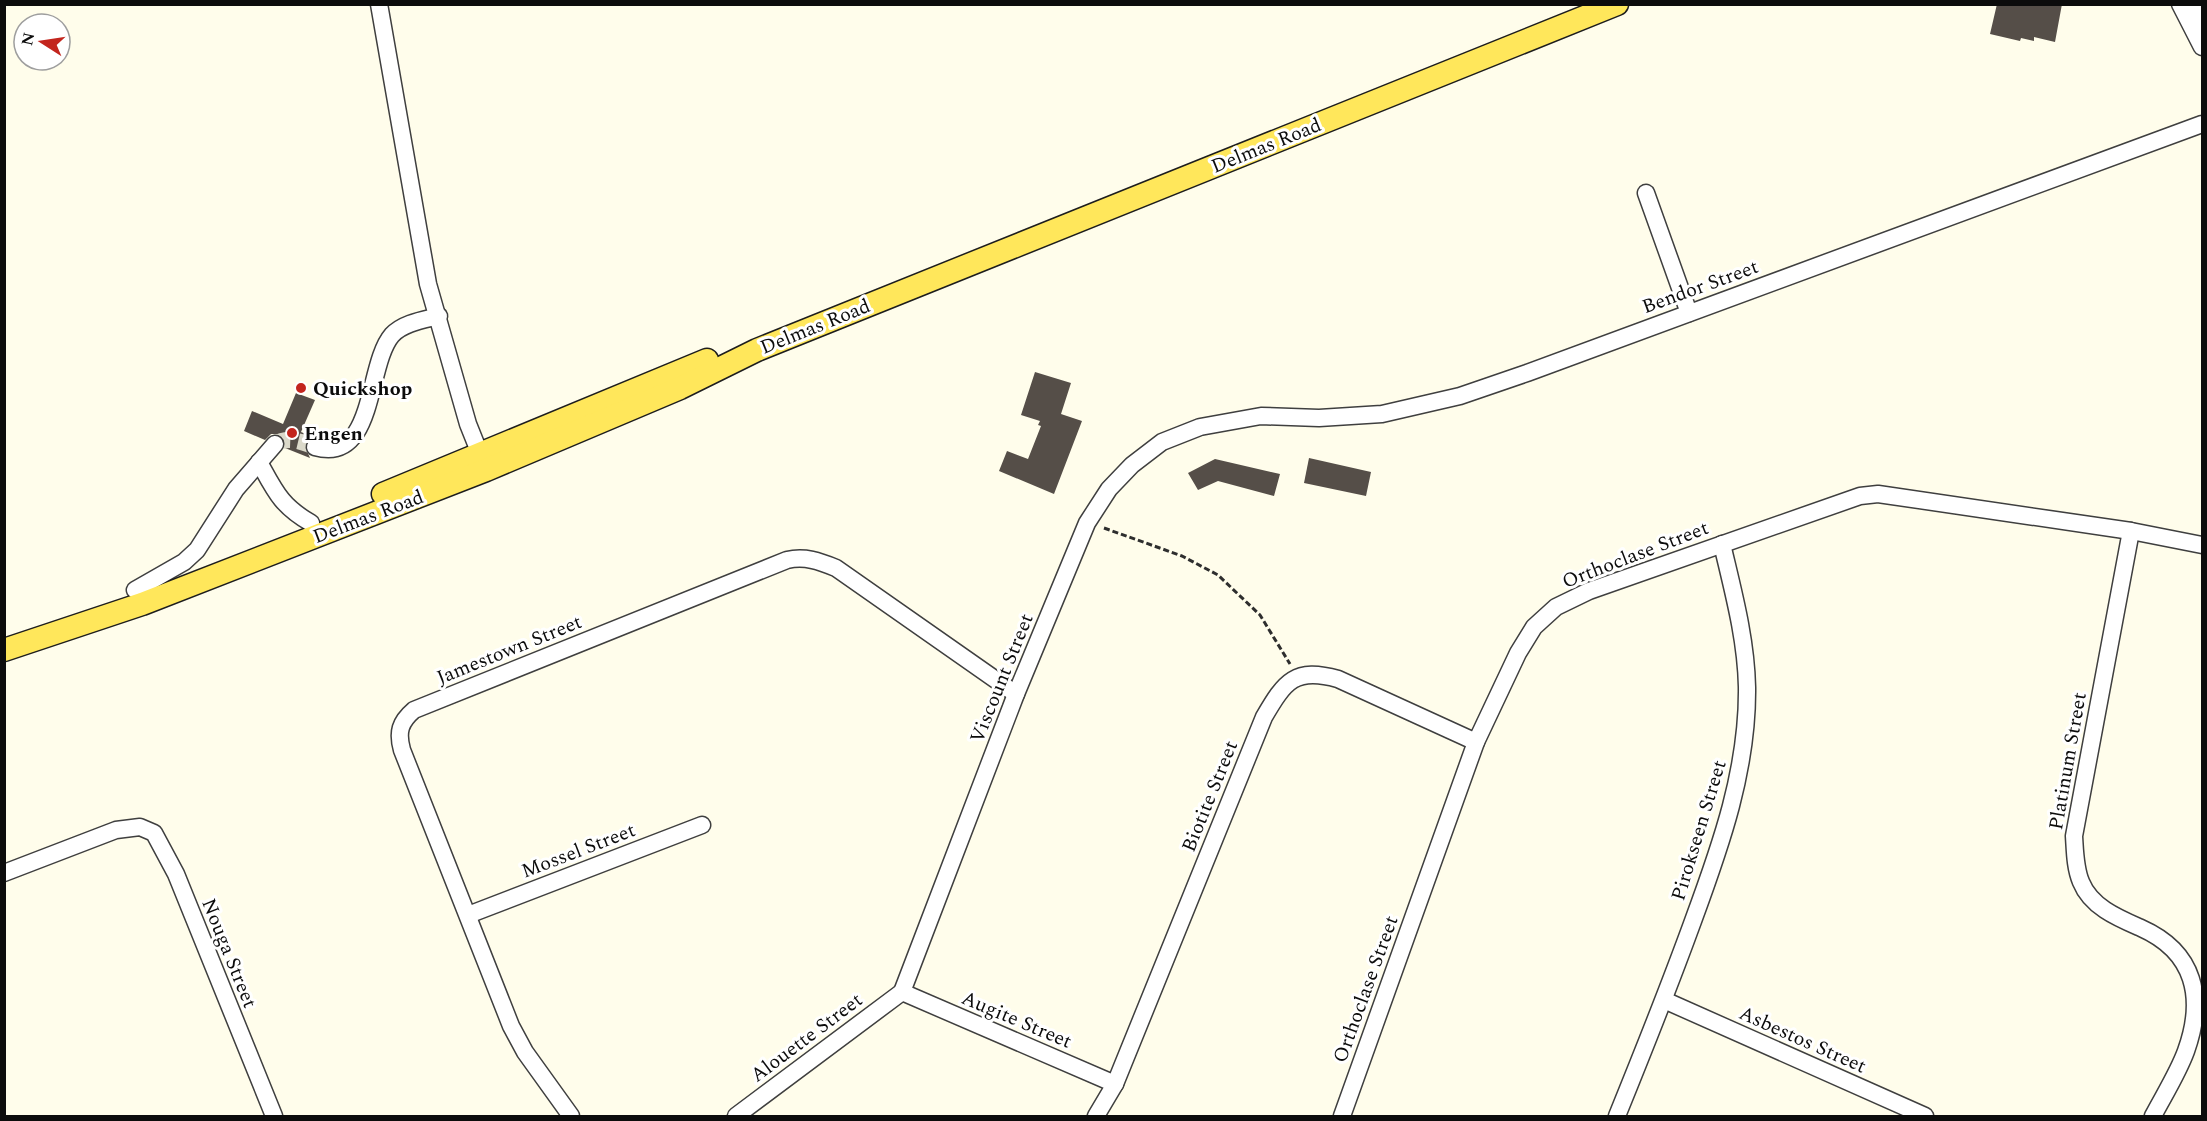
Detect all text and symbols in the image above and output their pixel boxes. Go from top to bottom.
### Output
north arrow [12,12,72,72]
text: N [15,30,41,48]
street label: Delmas Road [1207,110,1326,182]
street label: Bendor Street [1638,252,1763,322]
street label: Delmas Road [756,291,875,363]
place label: Quickshop [313,374,413,404]
marker: Quickshop [294,381,308,395]
place label: Engen [304,419,363,449]
marker: Engen [285,426,299,440]
street label: Delmas Road [309,482,428,552]
street label: Orthoclase Street [1558,513,1713,597]
street label: Jamestown Street [432,607,587,693]
street label: Viscount Street [962,609,1042,748]
street label: Platinum Street [2041,690,2095,832]
street label: Biotite Street [1174,736,1246,857]
street label: Pirokseen Street [1663,756,1735,904]
street label: Mossel Street [517,815,640,886]
street label: Nouga Street [193,894,265,1013]
street label: Orthoclase Street [1325,912,1406,1067]
street label: Augite Street [957,983,1076,1057]
street label: Alouette Street [744,986,869,1090]
street label: Asbestos Street [1734,998,1871,1081]

